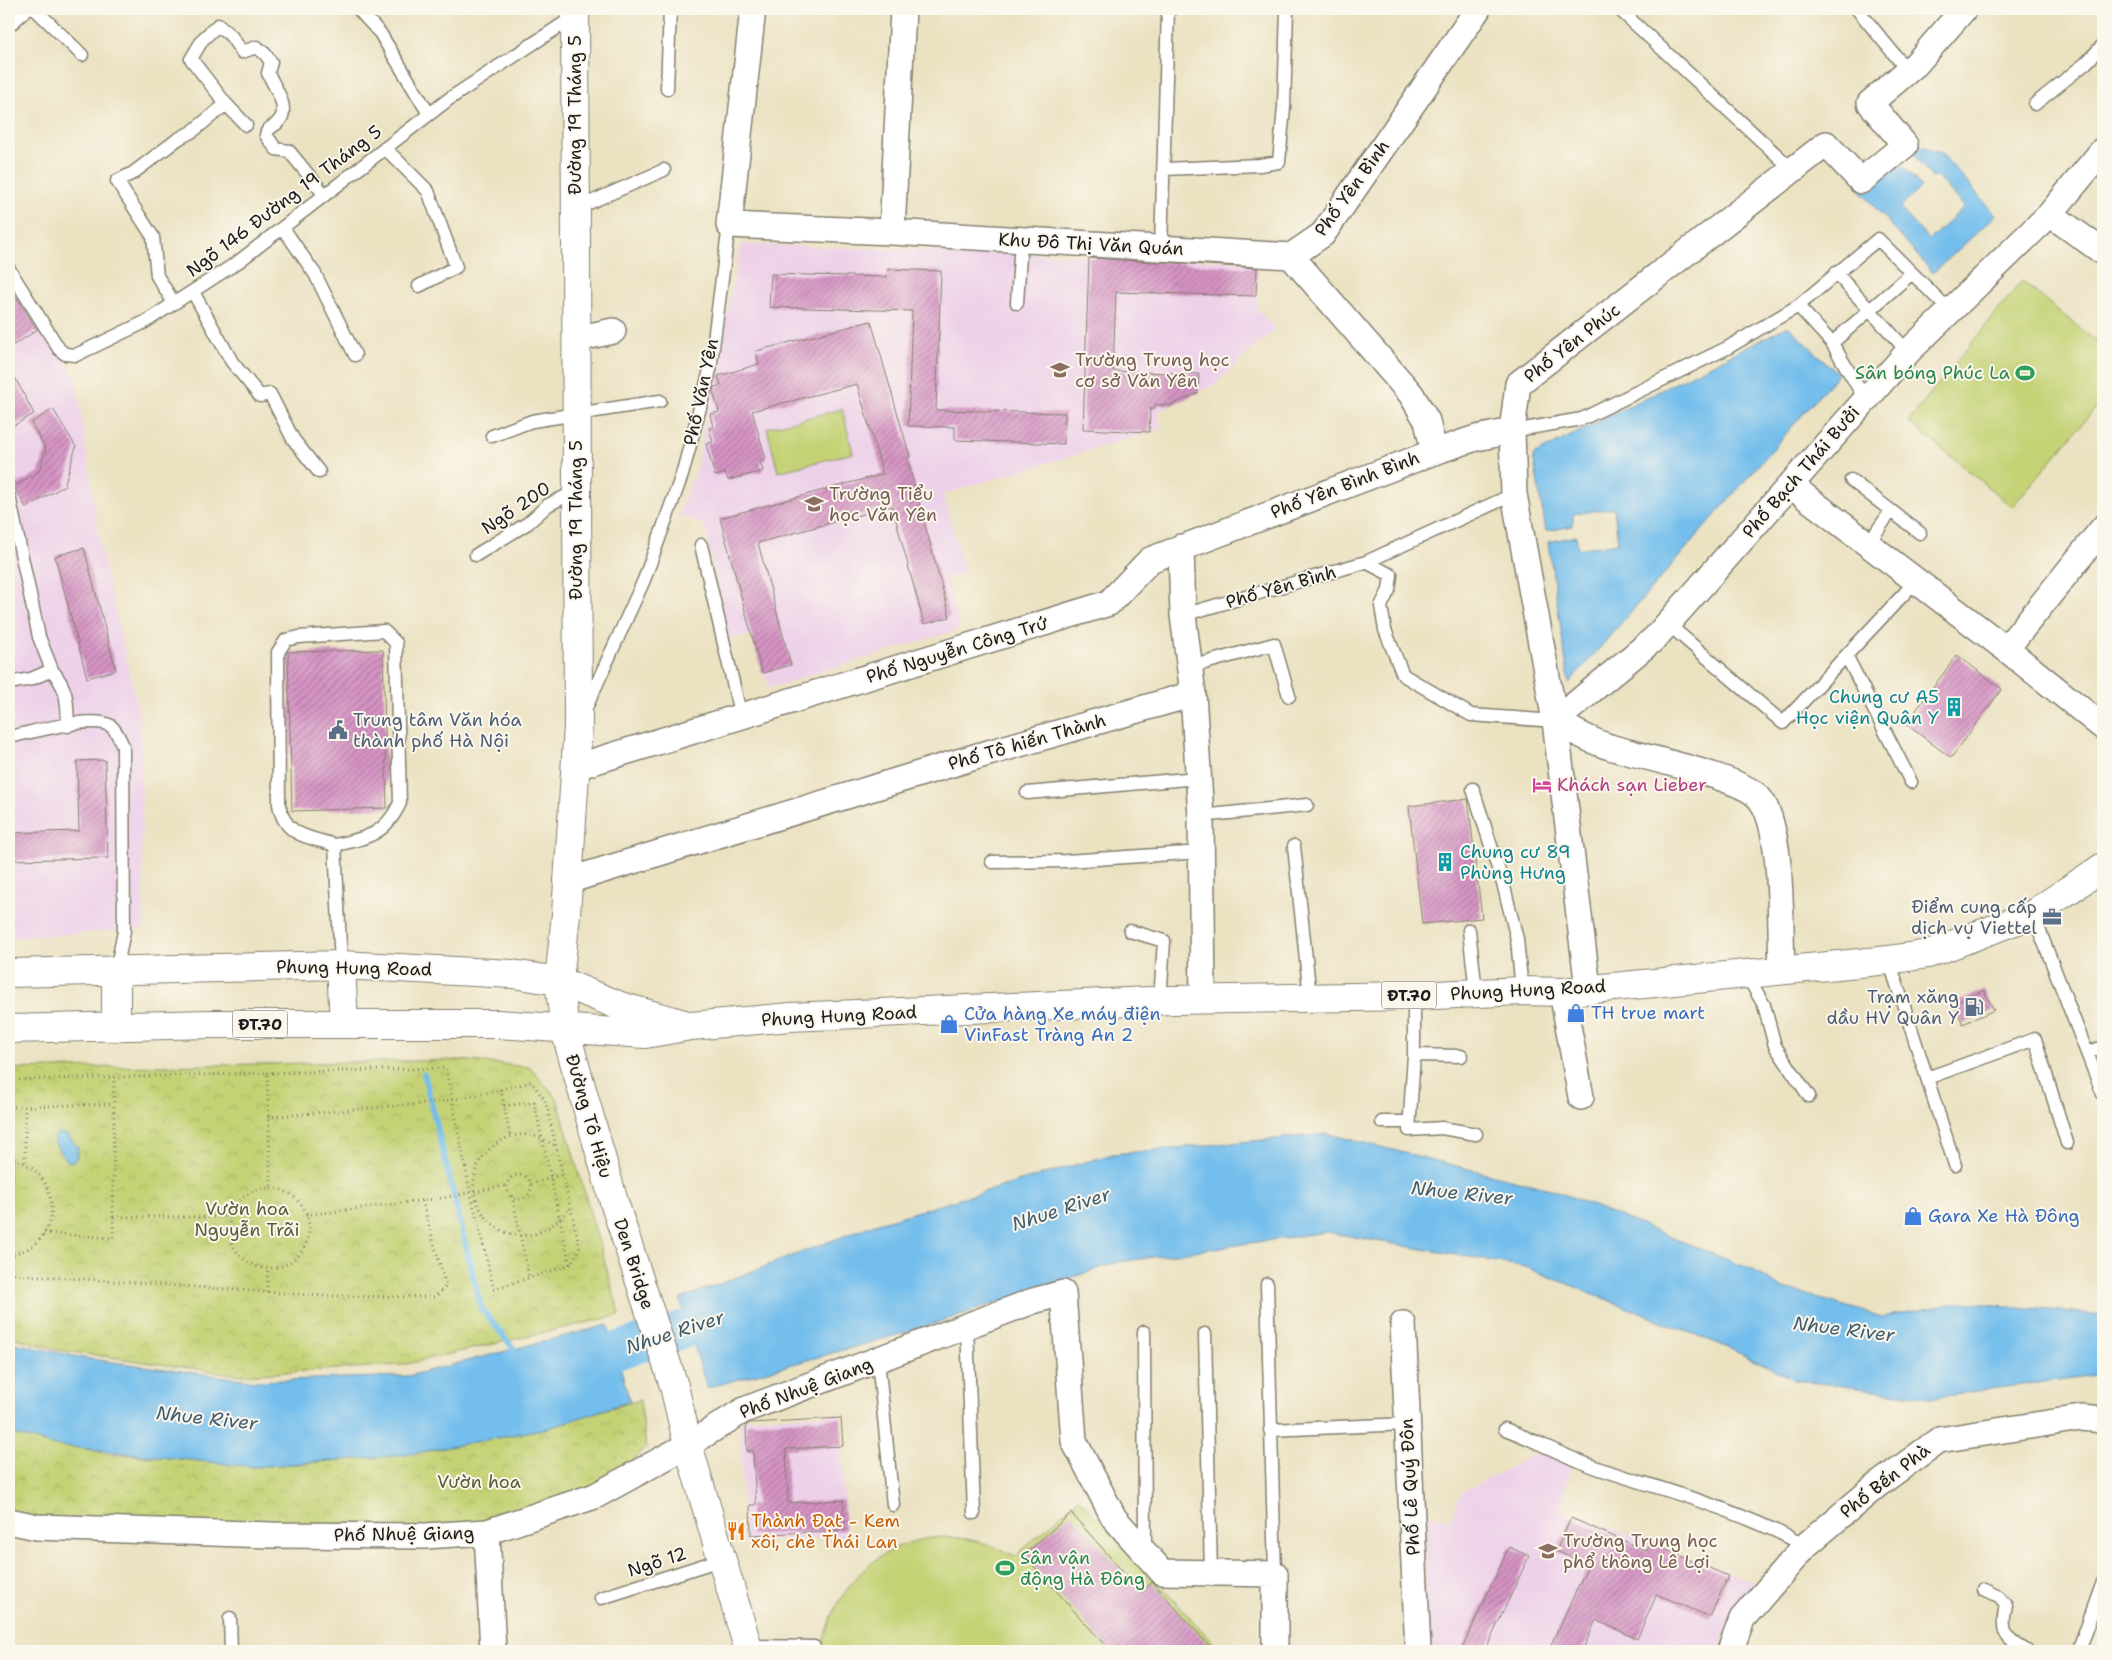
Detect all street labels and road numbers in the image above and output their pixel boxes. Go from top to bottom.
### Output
street label: Đường 19 Tháng 5 [563,35,587,195]
street label: Ngõ 146 Đường 19 Tháng 5 [181,119,387,283]
street label: Phố Yên Bình [1309,135,1395,241]
street label: Khu Đô Thị Văn Quán [998,227,1184,261]
street label: Phố Yên Phúc [1519,298,1625,388]
street label: Phố Văn Yên [678,336,724,448]
street label: Phố Bạch Thái Bưởi [1737,401,1865,543]
street label: Đường 19 Tháng 5 [564,440,588,600]
street label: Phố Yên Bình Bình [1267,446,1423,524]
street label: Ngõ 200 [477,476,555,540]
street label: Phố Yên Bình [1223,560,1339,614]
street label: Phố Nguyễn Công Trứ [863,611,1051,689]
street label: Phố Tô hiến Thành [945,708,1109,776]
street label: Phung Hung Road [276,955,432,981]
street label: Phung Hung Road [1449,974,1607,1006]
road number: ĐT.70 [1382,982,1436,1008]
street label: Phung Hung Road [760,1000,918,1032]
road number: ĐT.70 [232,1011,288,1038]
street label: Đường Tô Hiệu [560,1051,618,1181]
street label: Den Bridge [608,1215,660,1313]
street label: Phố Nhuệ Giang [736,1352,876,1424]
street label: Phố Lê Quý Đôn [1394,1418,1426,1556]
street label: Phố Bến Phà [1835,1438,1935,1524]
street label: Phố Nhuệ Giang [333,1521,475,1547]
street label: Ngõ 12 [624,1541,690,1583]

